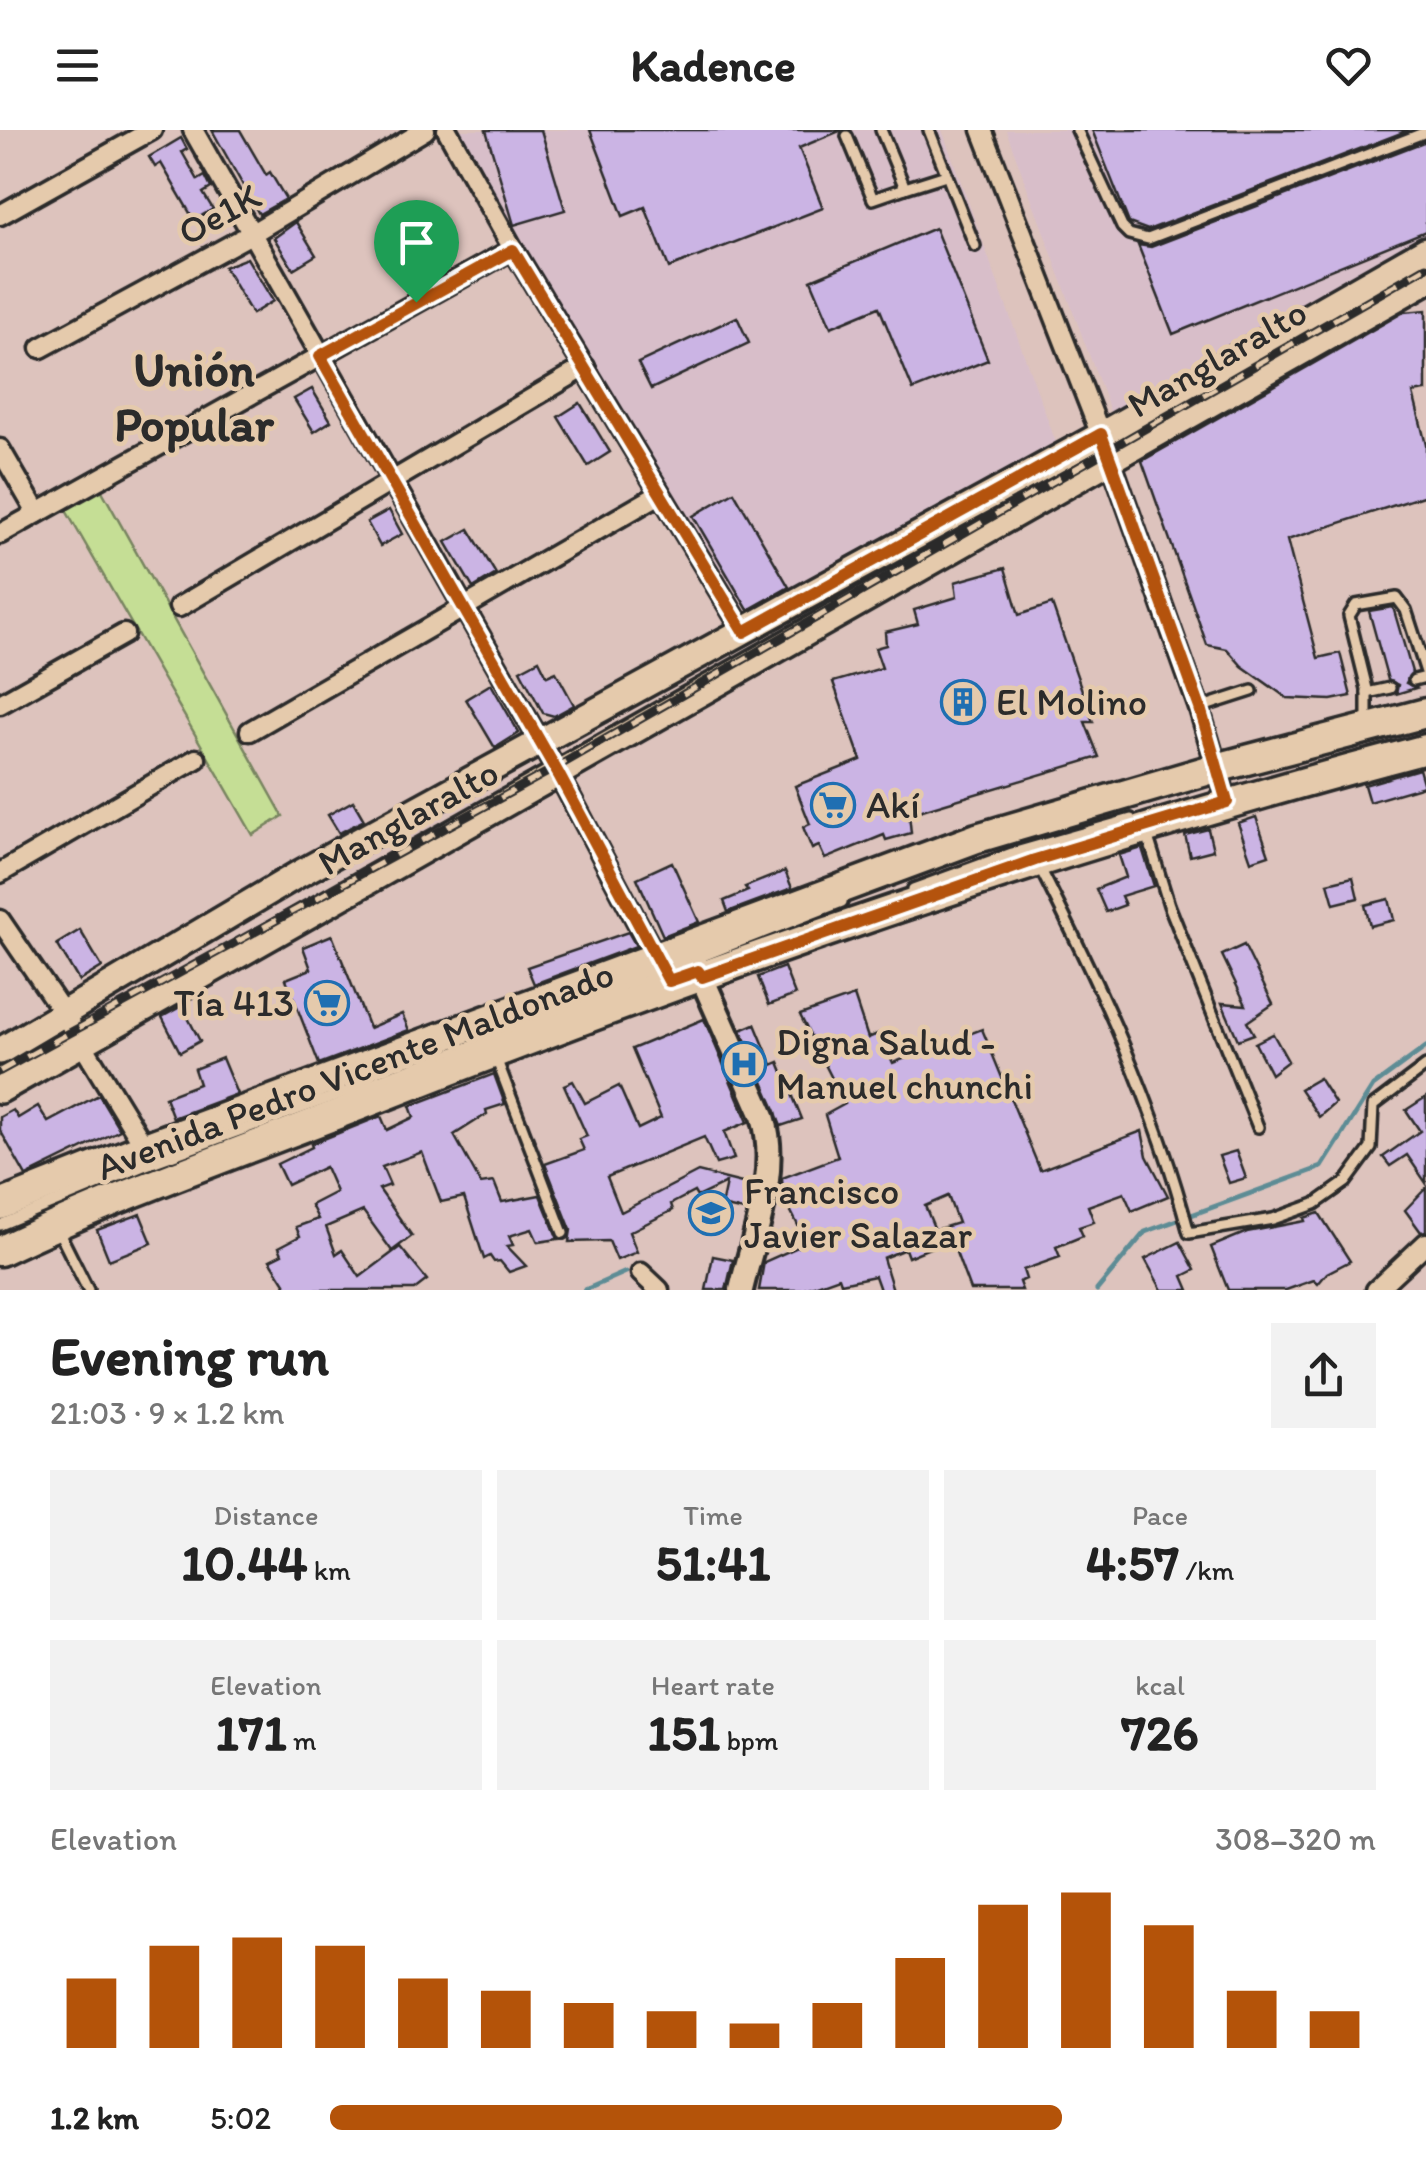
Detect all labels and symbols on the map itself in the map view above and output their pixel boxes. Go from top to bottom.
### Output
street label: Oe1K [170,172,269,255]
pin [374,200,459,303]
street label: Manglaralto [1119,288,1315,428]
district label: Unión Popular [114,340,275,453]
building icon: El Molino [940,679,986,725]
place label: El Molino [996,679,1147,725]
street label: Manglaralto [310,749,506,885]
supermarket icon: Akí [810,782,856,828]
place label: Akí [866,782,920,828]
street label: Avenida Pedro Vicente Maldonado [90,950,620,1190]
place label: Tía 413 [173,980,294,1026]
supermarket icon: Tía 413 [304,980,350,1026]
place label: Digna Salud - Manuel chunchi [776,1019,1033,1109]
hospital icon: Digna Salud - Manuel chunchi [721,1041,767,1087]
place label: Francisco Javier Salazar [744,1168,973,1258]
school or university icon: Francisco Javier Salazar [688,1190,734,1236]

